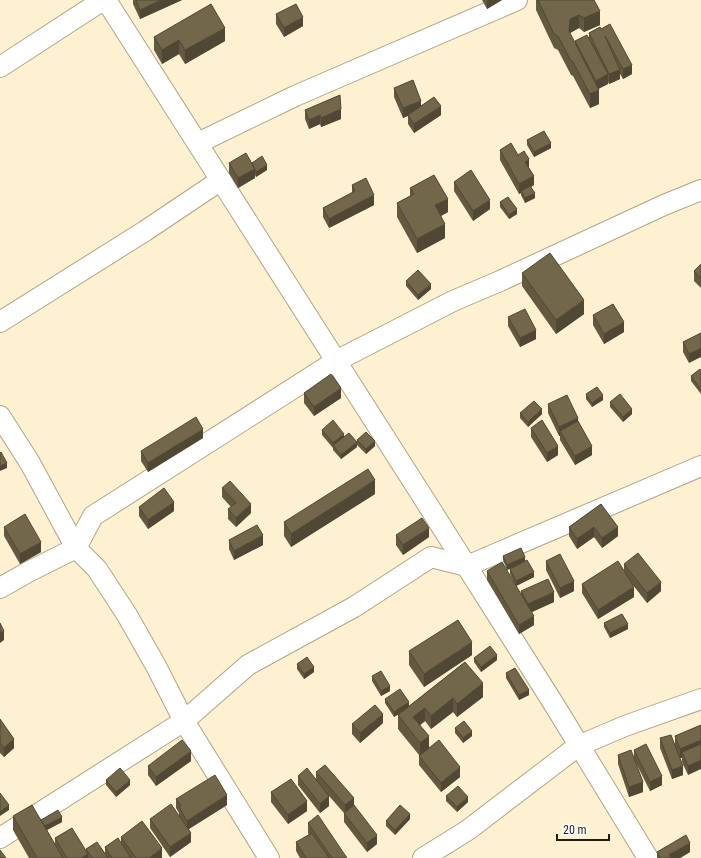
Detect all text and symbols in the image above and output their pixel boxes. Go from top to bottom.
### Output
scale bar [557,816,609,842]
text: 20 m [563,823,587,837]

